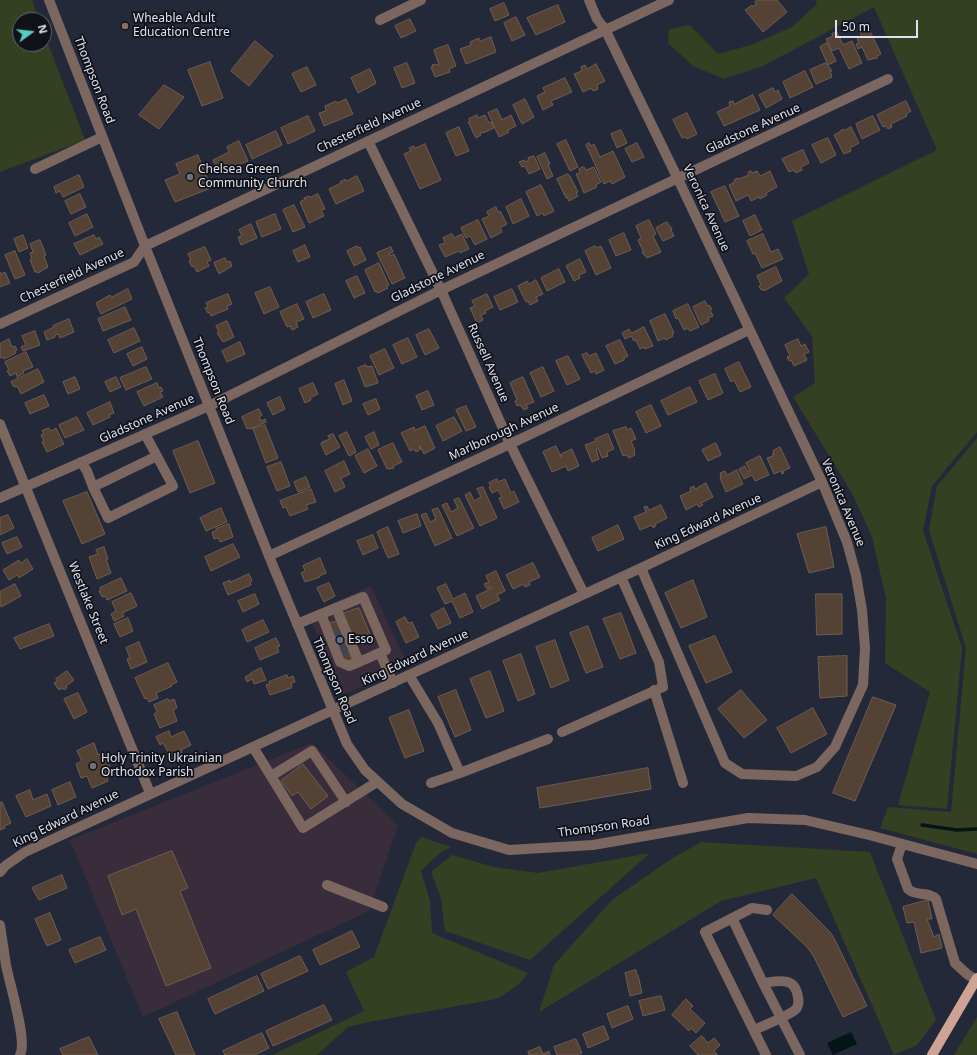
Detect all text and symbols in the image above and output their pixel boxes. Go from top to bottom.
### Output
north arrow [12,12,52,52]
place label: Wheable Adult Education Centre [133,12,230,40]
scale bar [837,12,920,38]
text: 50 m [842,18,870,35]
marker: Wheable Adult Education Centre [120,21,130,31]
text: N [35,23,52,35]
street label: Thompson Road [71,34,117,126]
street label: Chesterfield Avenue [315,96,423,156]
street label: Gladstone Avenue [703,101,803,157]
street label: Veronica Avenue [680,162,732,254]
place label: Chelsea Green Community Church [198,163,307,191]
marker: Chelsea Green Community Church [185,172,195,182]
street label: Chesterfield Avenue [18,246,126,306]
street label: Gladstone Avenue [389,248,487,306]
street label: Russell Avenue [464,321,512,405]
street label: Thompson Road [189,336,237,426]
street label: Gladstone Avenue [97,392,197,446]
street label: Marlborough Avenue [447,400,561,464]
street label: Veronica Avenue [818,457,868,549]
street label: King Edward Avenue [652,491,764,553]
street label: Westlake Street [65,560,111,646]
street label: King Edward Avenue [359,627,471,689]
place label: Esso [348,633,373,647]
marker: Esso [335,635,345,645]
street label: Thompson Road [309,636,359,726]
place label: Holy Trinity Ukrainian Orthodox Parish [101,752,222,780]
marker: Holy Trinity Ukrainian Orthodox Parish [88,761,98,771]
street label: King Edward Avenue [11,787,121,851]
street label: Thompson Road [557,813,651,841]

